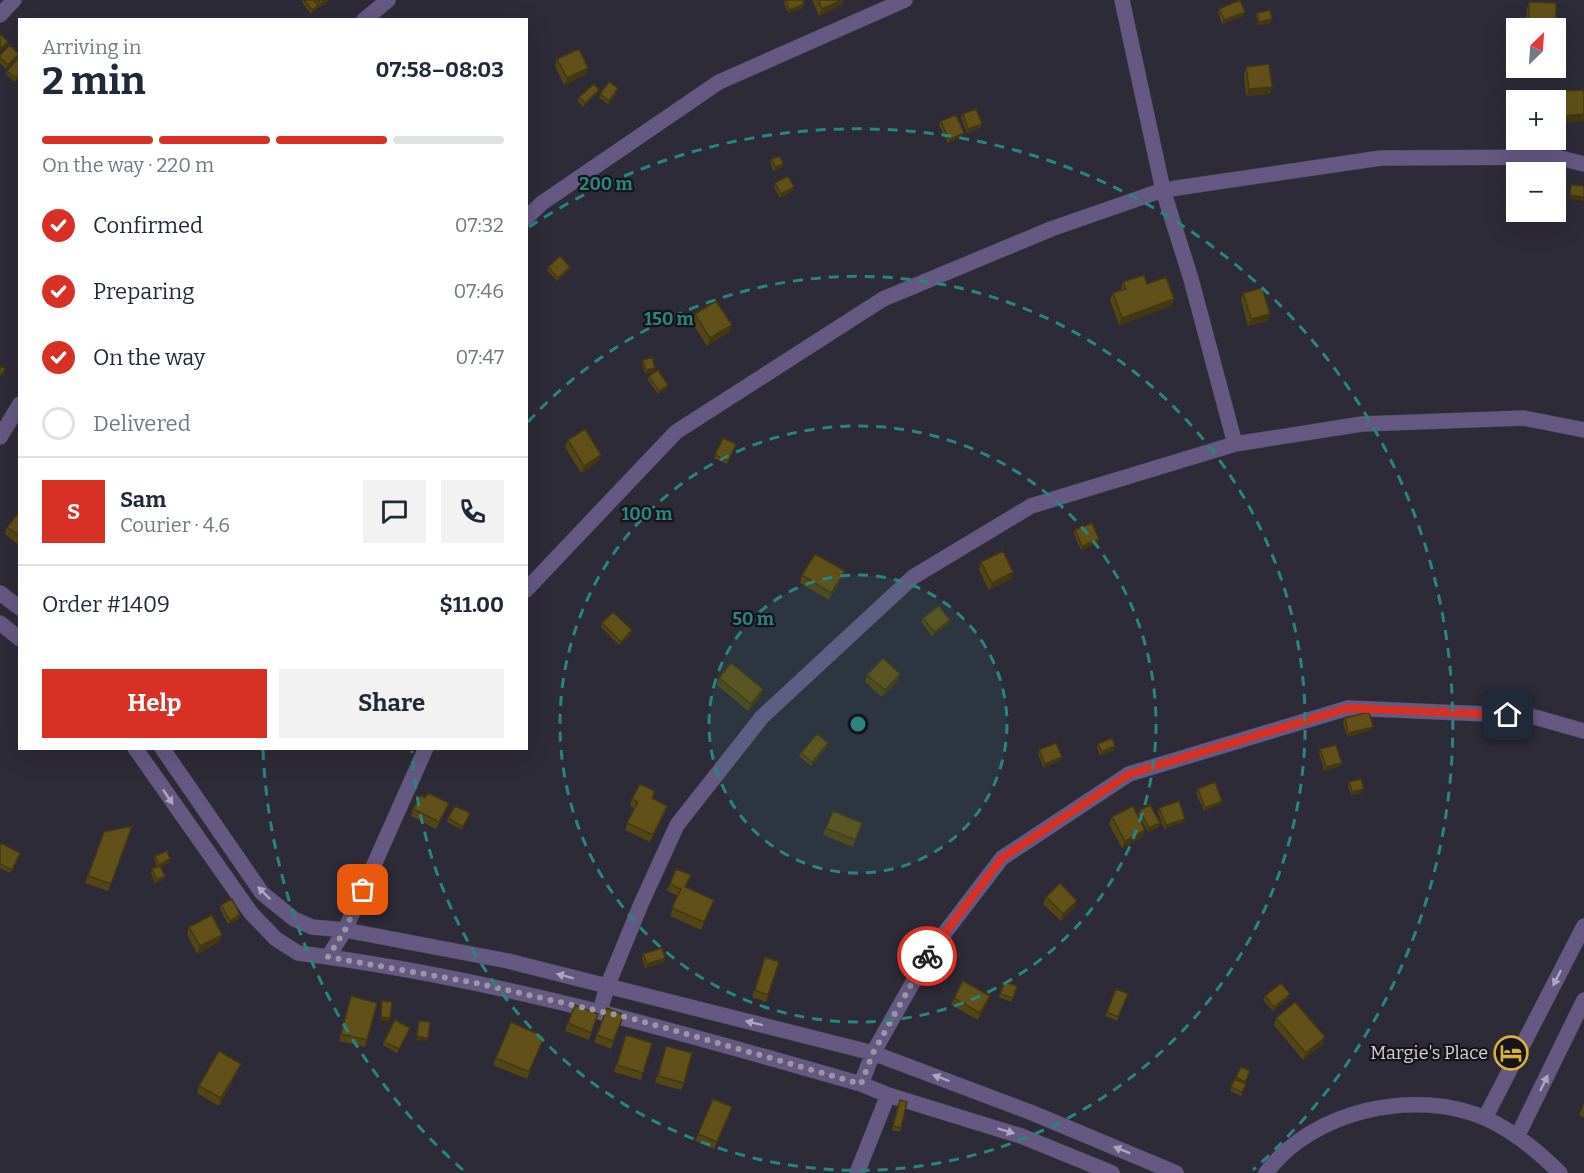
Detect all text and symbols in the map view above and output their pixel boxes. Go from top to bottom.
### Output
north arrow [1506,18,1566,78]
map controls [1506,18,1566,222]
text: Arriving in [42,35,141,59]
text: 07:58–08:03 [375,56,504,83]
text: 2 min [42,58,146,104]
button: + [1506,90,1566,150]
text: On the way · 220 m [42,153,214,177]
button: − [1506,162,1566,222]
text: 200 m [579,173,633,195]
icon: check [42,209,75,242]
text: Confirmed [93,212,203,239]
text: 07:32 [455,213,504,237]
icon: check [42,275,75,308]
text: Preparing [93,278,195,305]
text: 07:46 [454,279,504,303]
text: 150 m [644,308,694,330]
icon: check [42,341,75,374]
text: On the way [93,344,205,371]
text: 07:47 [455,345,504,369]
text: Delivered [93,410,191,437]
button: chat [363,480,426,543]
button: phone [441,480,504,543]
text: Sam [120,486,166,513]
text: S [67,498,80,525]
text: 100 m [621,503,673,525]
text: Courier · 4.6 [120,513,230,537]
text: Order #1409 [42,591,170,618]
text: $11.00 [439,591,504,618]
text: 50 m [732,608,774,630]
button: Help [42,669,267,738]
button: Share [279,669,504,738]
pin [1482,689,1533,740]
icon: home [1491,698,1524,731]
centre of rings [848,714,868,734]
one-way arrow [162,788,174,804]
pin [337,864,388,915]
icon: bag [346,873,379,906]
one-way arrow [258,887,272,901]
courier [897,926,957,986]
icon: bike [911,940,944,973]
one-way arrow [1552,970,1562,987]
one-way arrow [556,971,574,980]
one-way arrow [745,1018,763,1028]
hotel icon: Margie's Place [1493,1035,1529,1071]
place label: Margie's Place [1370,1042,1488,1064]
one-way arrow [932,1073,950,1083]
one-way arrow [1539,1074,1548,1091]
one-way arrow [997,1127,1015,1136]
one-way arrow [1113,1145,1131,1155]

